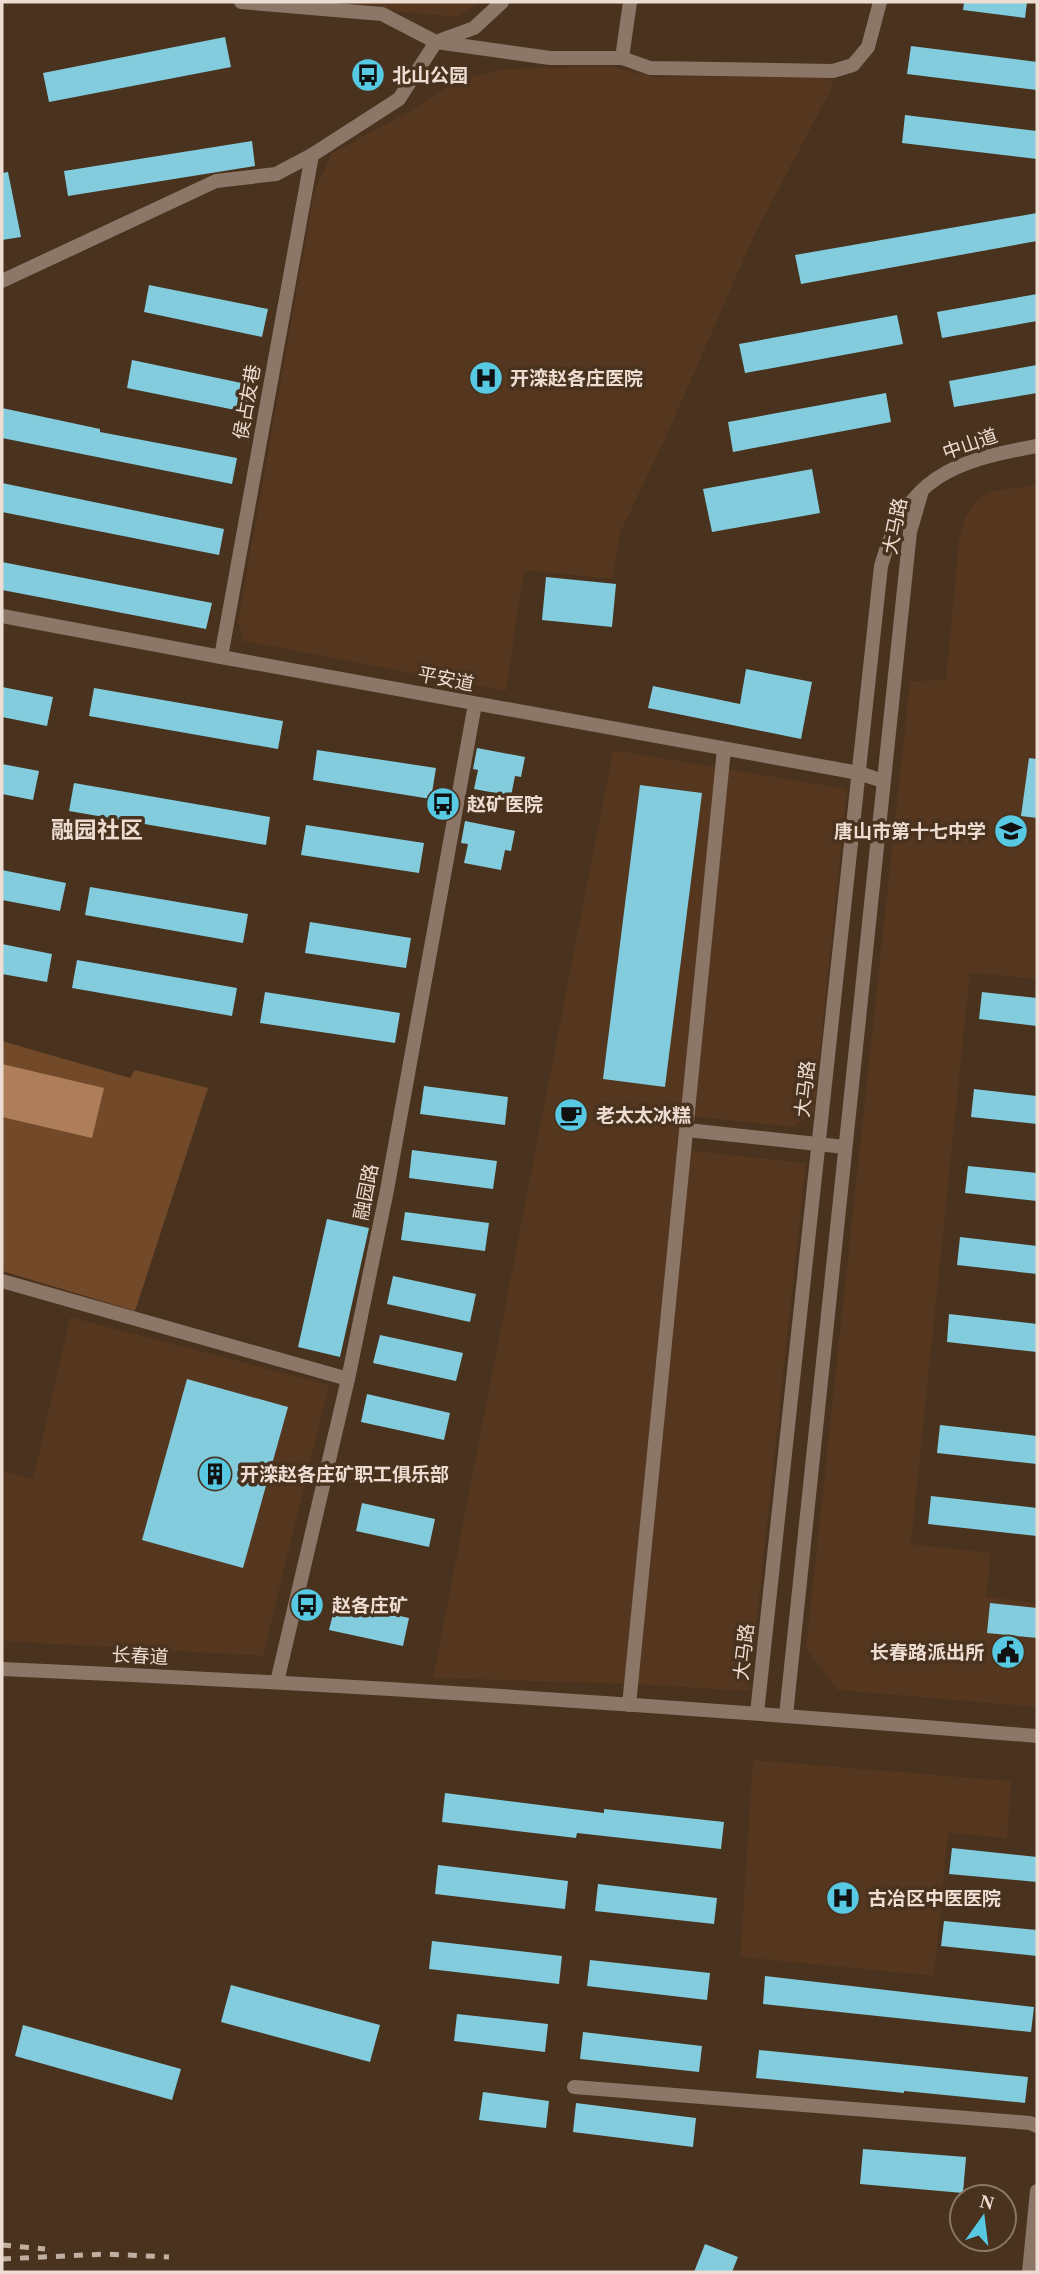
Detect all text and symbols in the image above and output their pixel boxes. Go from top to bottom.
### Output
bus stop icon: 北山公园 [349,56,387,94]
place label: 北山公园 [392,65,468,86]
hospital icon: 开滦赵各庄医院 [467,359,505,397]
street label: 侯占友巷 [230,363,264,441]
place label: 开滦赵各庄医院 [510,368,643,389]
street label: 中山道 [940,425,1000,463]
street label: 大马路 [879,496,911,556]
street label: 平安道 [416,663,476,695]
bus stop icon: 赵矿医院 [424,785,462,823]
place label: 赵矿医院 [467,794,543,815]
school or university icon: 唐山市第十七中学 [992,812,1030,850]
district label: 融园社区 [51,818,143,843]
place label: 唐山市第十七中学 [834,821,986,842]
street label: 大马路 [792,1060,818,1118]
cafe icon: 老太太冰糕 [552,1096,590,1134]
place label: 老太太冰糕 [596,1105,691,1126]
street label: 融园路 [350,1162,382,1222]
building icon: 开滦赵各庄矿职工俱乐部 [196,1455,234,1493]
place label: 开滦赵各庄矿职工俱乐部 [240,1464,449,1485]
bus stop icon: 赵各庄矿 [288,1586,326,1624]
place label: 赵各庄矿 [332,1595,408,1616]
street label: 大马路 [731,1623,757,1681]
public building icon: 长春路派出所 [989,1633,1027,1671]
place label: 长春路派出所 [870,1642,984,1663]
street label: 长春道 [111,1644,169,1668]
hospital icon: 古冶区中医医院 [824,1879,862,1917]
place label: 古冶区中医医院 [868,1888,1001,1909]
north arrow [948,2183,1018,2253]
text: N [978,2190,996,2214]

